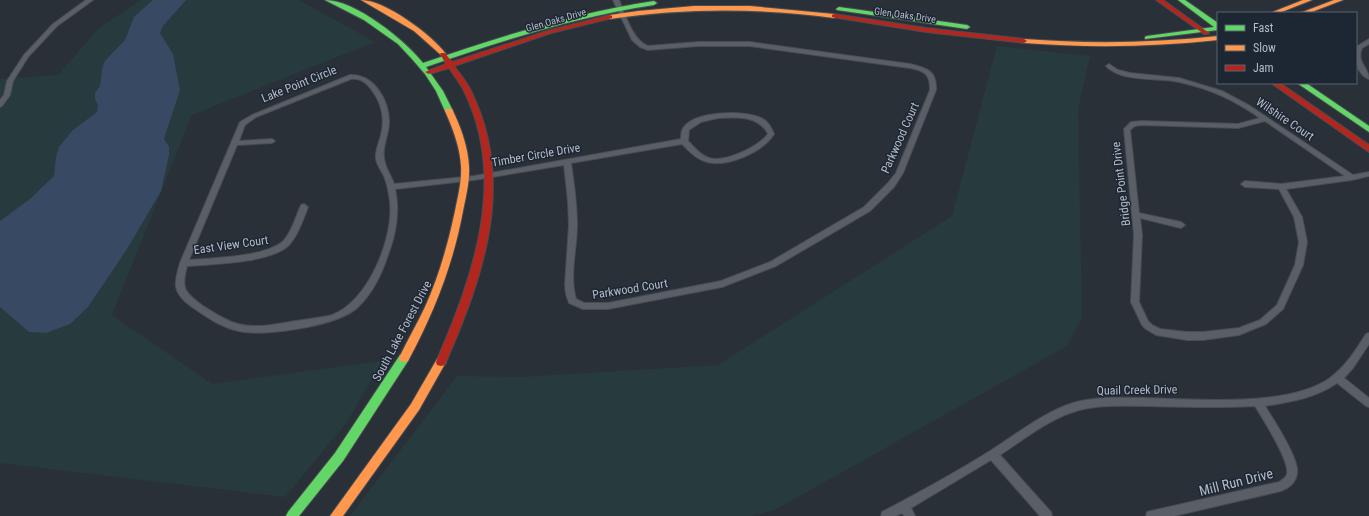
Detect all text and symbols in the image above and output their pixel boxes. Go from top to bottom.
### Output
street label: Glen Oaks Drive [873,5,937,25]
street label: Glen Oaks Drive [525,6,588,34]
legend [1217,12,1357,84]
text: Fast [1253,21,1274,35]
text: Slow [1253,41,1276,55]
text: Jam [1253,61,1274,75]
street label: Lake Point Circle [259,62,339,105]
street label: Wilshire Court [1253,95,1317,144]
street label: Parkwood Court [878,100,922,176]
street label: Timber Circle Drive [491,140,582,170]
street label: Bridge Point Drive [1109,141,1133,227]
street label: East View Court [193,233,270,257]
street label: Parkwood Court [591,276,669,302]
street label: South Lake Forest Drive [370,278,435,384]
street label: Quail Creek Drive [1097,382,1178,398]
street label: Mill Run Drive [1197,465,1275,499]

